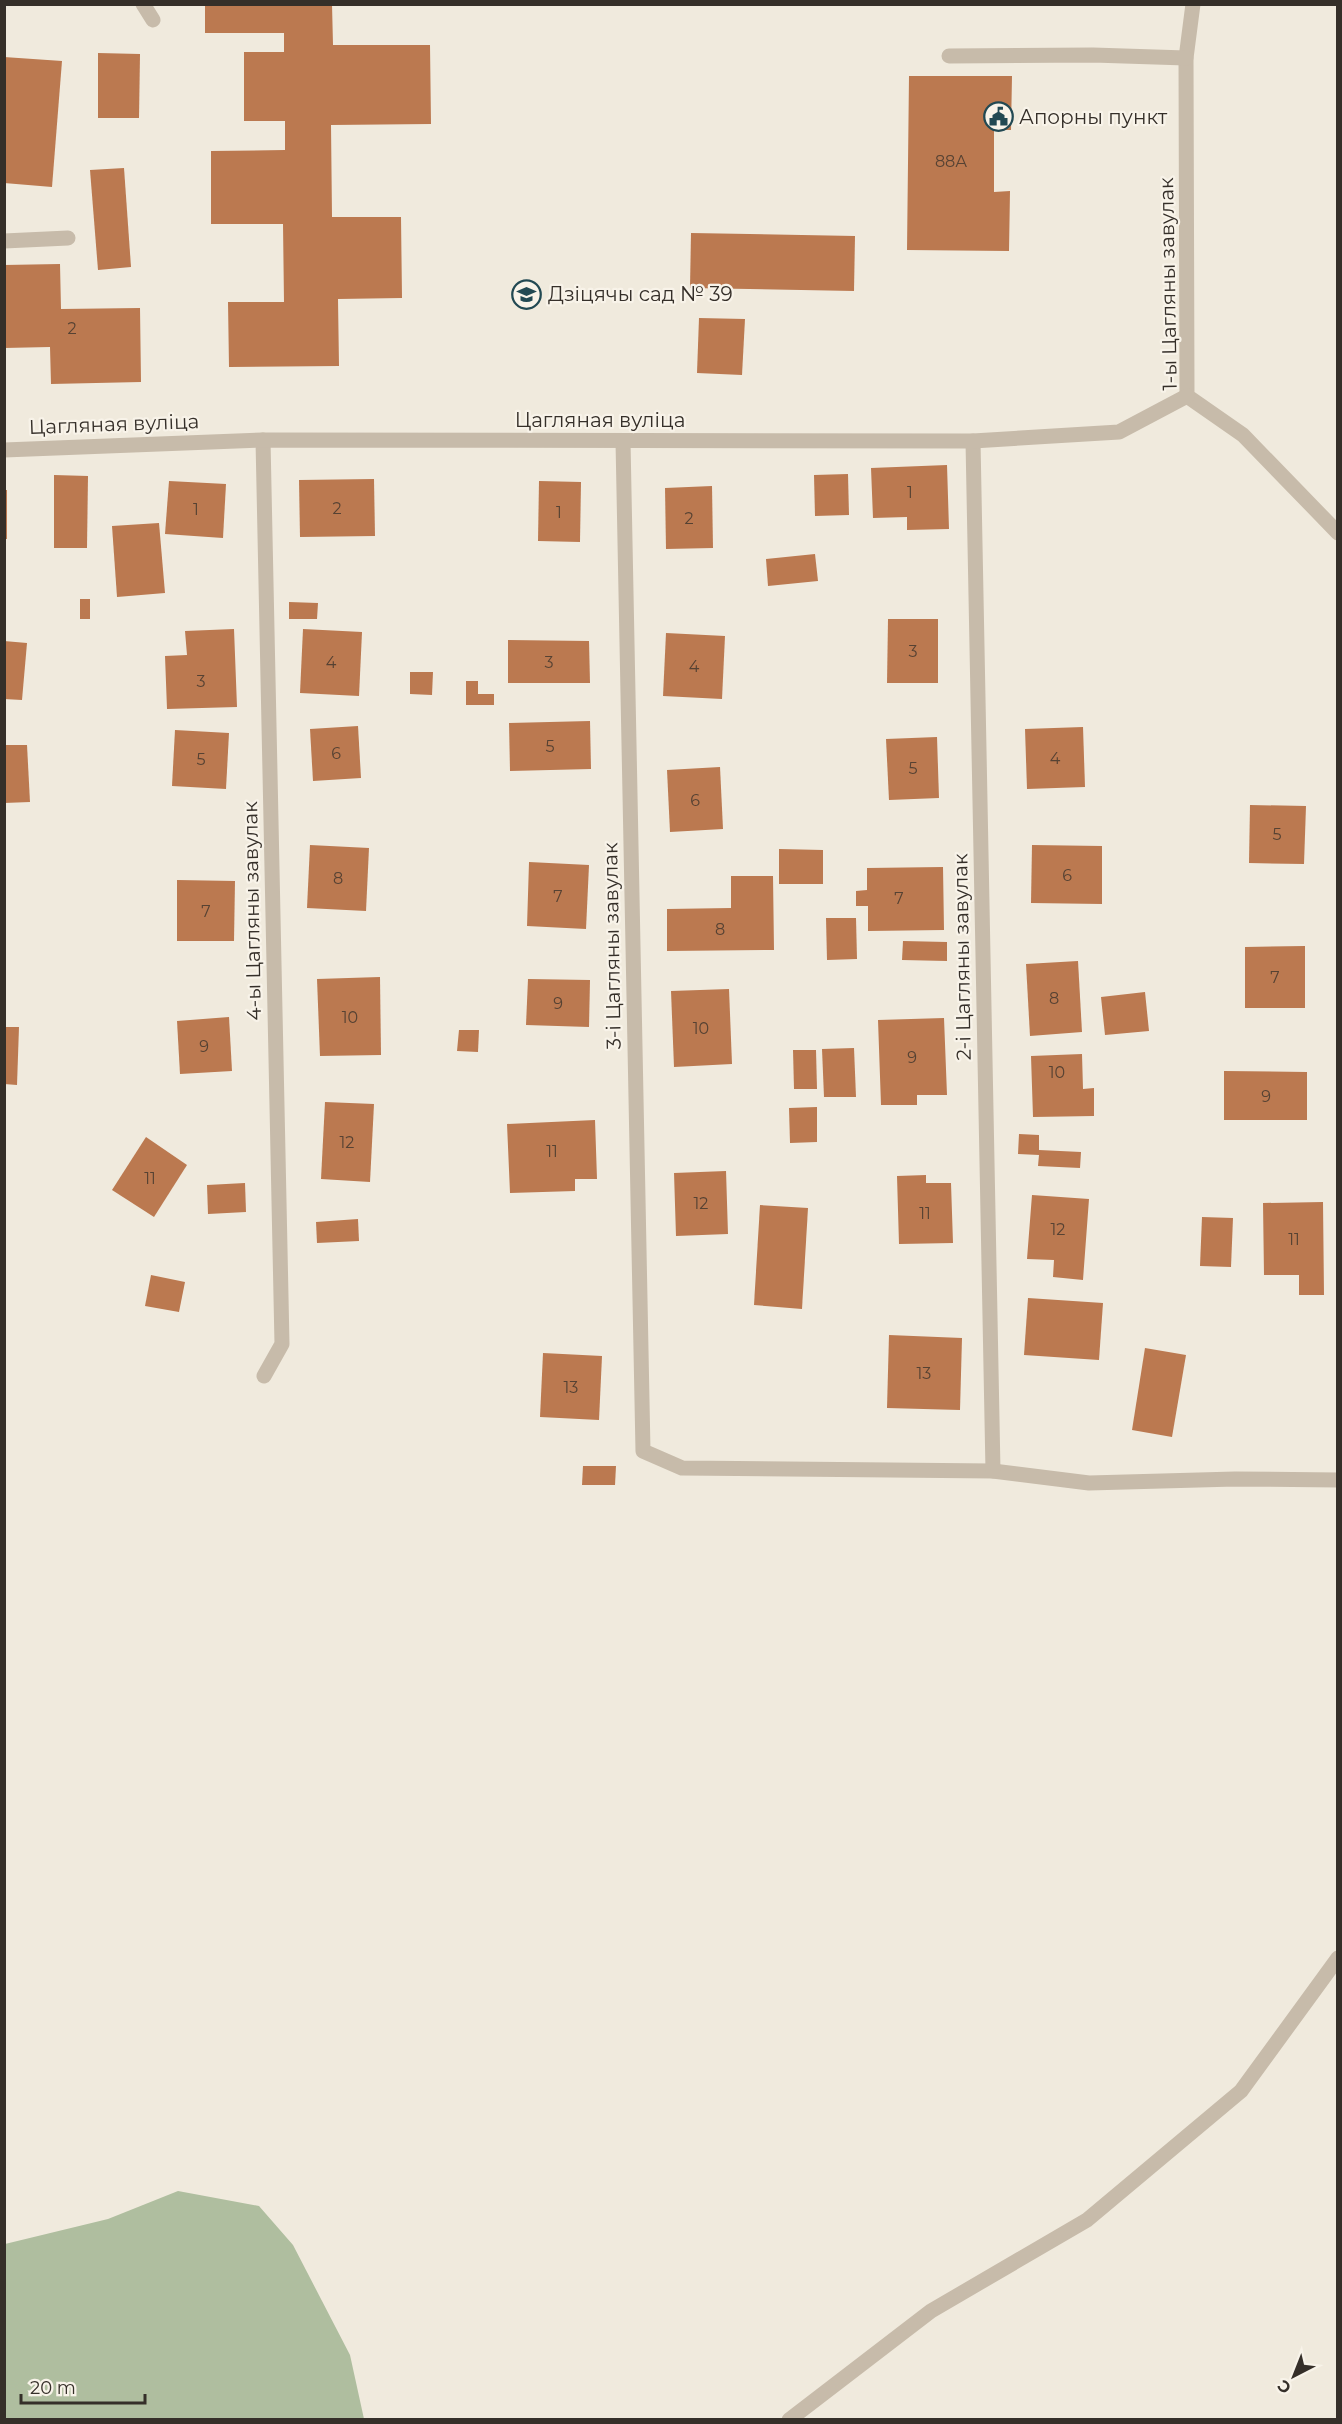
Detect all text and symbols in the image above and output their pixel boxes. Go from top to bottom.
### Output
public building icon: Апорны пункт [982,101,1014,133]
place label: Апорны пункт [1019,105,1168,129]
house number: 88А [935,152,967,171]
street label: 1-ы Цагляны завулак [1154,177,1182,391]
school or university icon: Дзіцячы сад № 39 [511,278,543,310]
place label: Дзіцячы сад № 39 [548,282,733,306]
house number: 2 [67,319,77,338]
street label: Цагляная вуліца [515,408,685,432]
street label: Цагляная вуліца [28,409,200,439]
house number: 1 [907,483,913,502]
house number: 2 [332,499,342,518]
house number: 1 [193,500,199,519]
house number: 1 [556,503,562,522]
house number: 2 [684,509,694,528]
house number: 3 [908,642,918,661]
house number: 4 [326,653,337,672]
house number: 3 [544,653,554,672]
house number: 4 [689,657,700,676]
house number: 3 [196,672,206,691]
house number: 5 [545,737,555,756]
house number: 6 [331,744,341,763]
house number: 4 [1050,749,1061,768]
house number: 5 [196,750,206,769]
house number: 5 [908,759,918,778]
house number: 6 [690,791,700,810]
street label: 4-ы Цагляны завулак [238,801,266,1021]
house number: 5 [1272,825,1282,844]
street label: 3-і Цагляны завулак [598,842,626,1050]
street label: 2-і Цагляны завулак [948,853,976,1061]
house number: 6 [1062,866,1072,885]
house number: 8 [333,869,343,888]
house number: 7 [553,887,563,906]
house number: 7 [894,889,904,908]
house number: 7 [201,902,211,921]
house number: 8 [715,920,725,939]
house number: 7 [1270,968,1280,987]
house number: 8 [1049,989,1059,1008]
house number: 9 [553,994,563,1013]
house number: 10 [342,1008,358,1027]
house number: 10 [693,1019,709,1038]
house number: 9 [199,1037,209,1056]
house number: 9 [907,1048,917,1067]
house number: 10 [1049,1063,1065,1082]
house number: 9 [1261,1087,1271,1106]
house number: 12 [340,1133,354,1152]
house number: 11 [546,1142,558,1161]
house number: 11 [144,1169,156,1188]
house number: 12 [694,1194,708,1213]
house number: 11 [919,1204,931,1223]
house number: 12 [1051,1220,1065,1239]
house number: 11 [1288,1230,1300,1249]
house number: 13 [917,1364,931,1383]
house number: 13 [564,1378,578,1397]
north arrow [1264,2346,1324,2406]
scale bar [21,2367,146,2405]
text: С [1273,2376,1295,2398]
text: 20 m [30,2377,76,2399]

